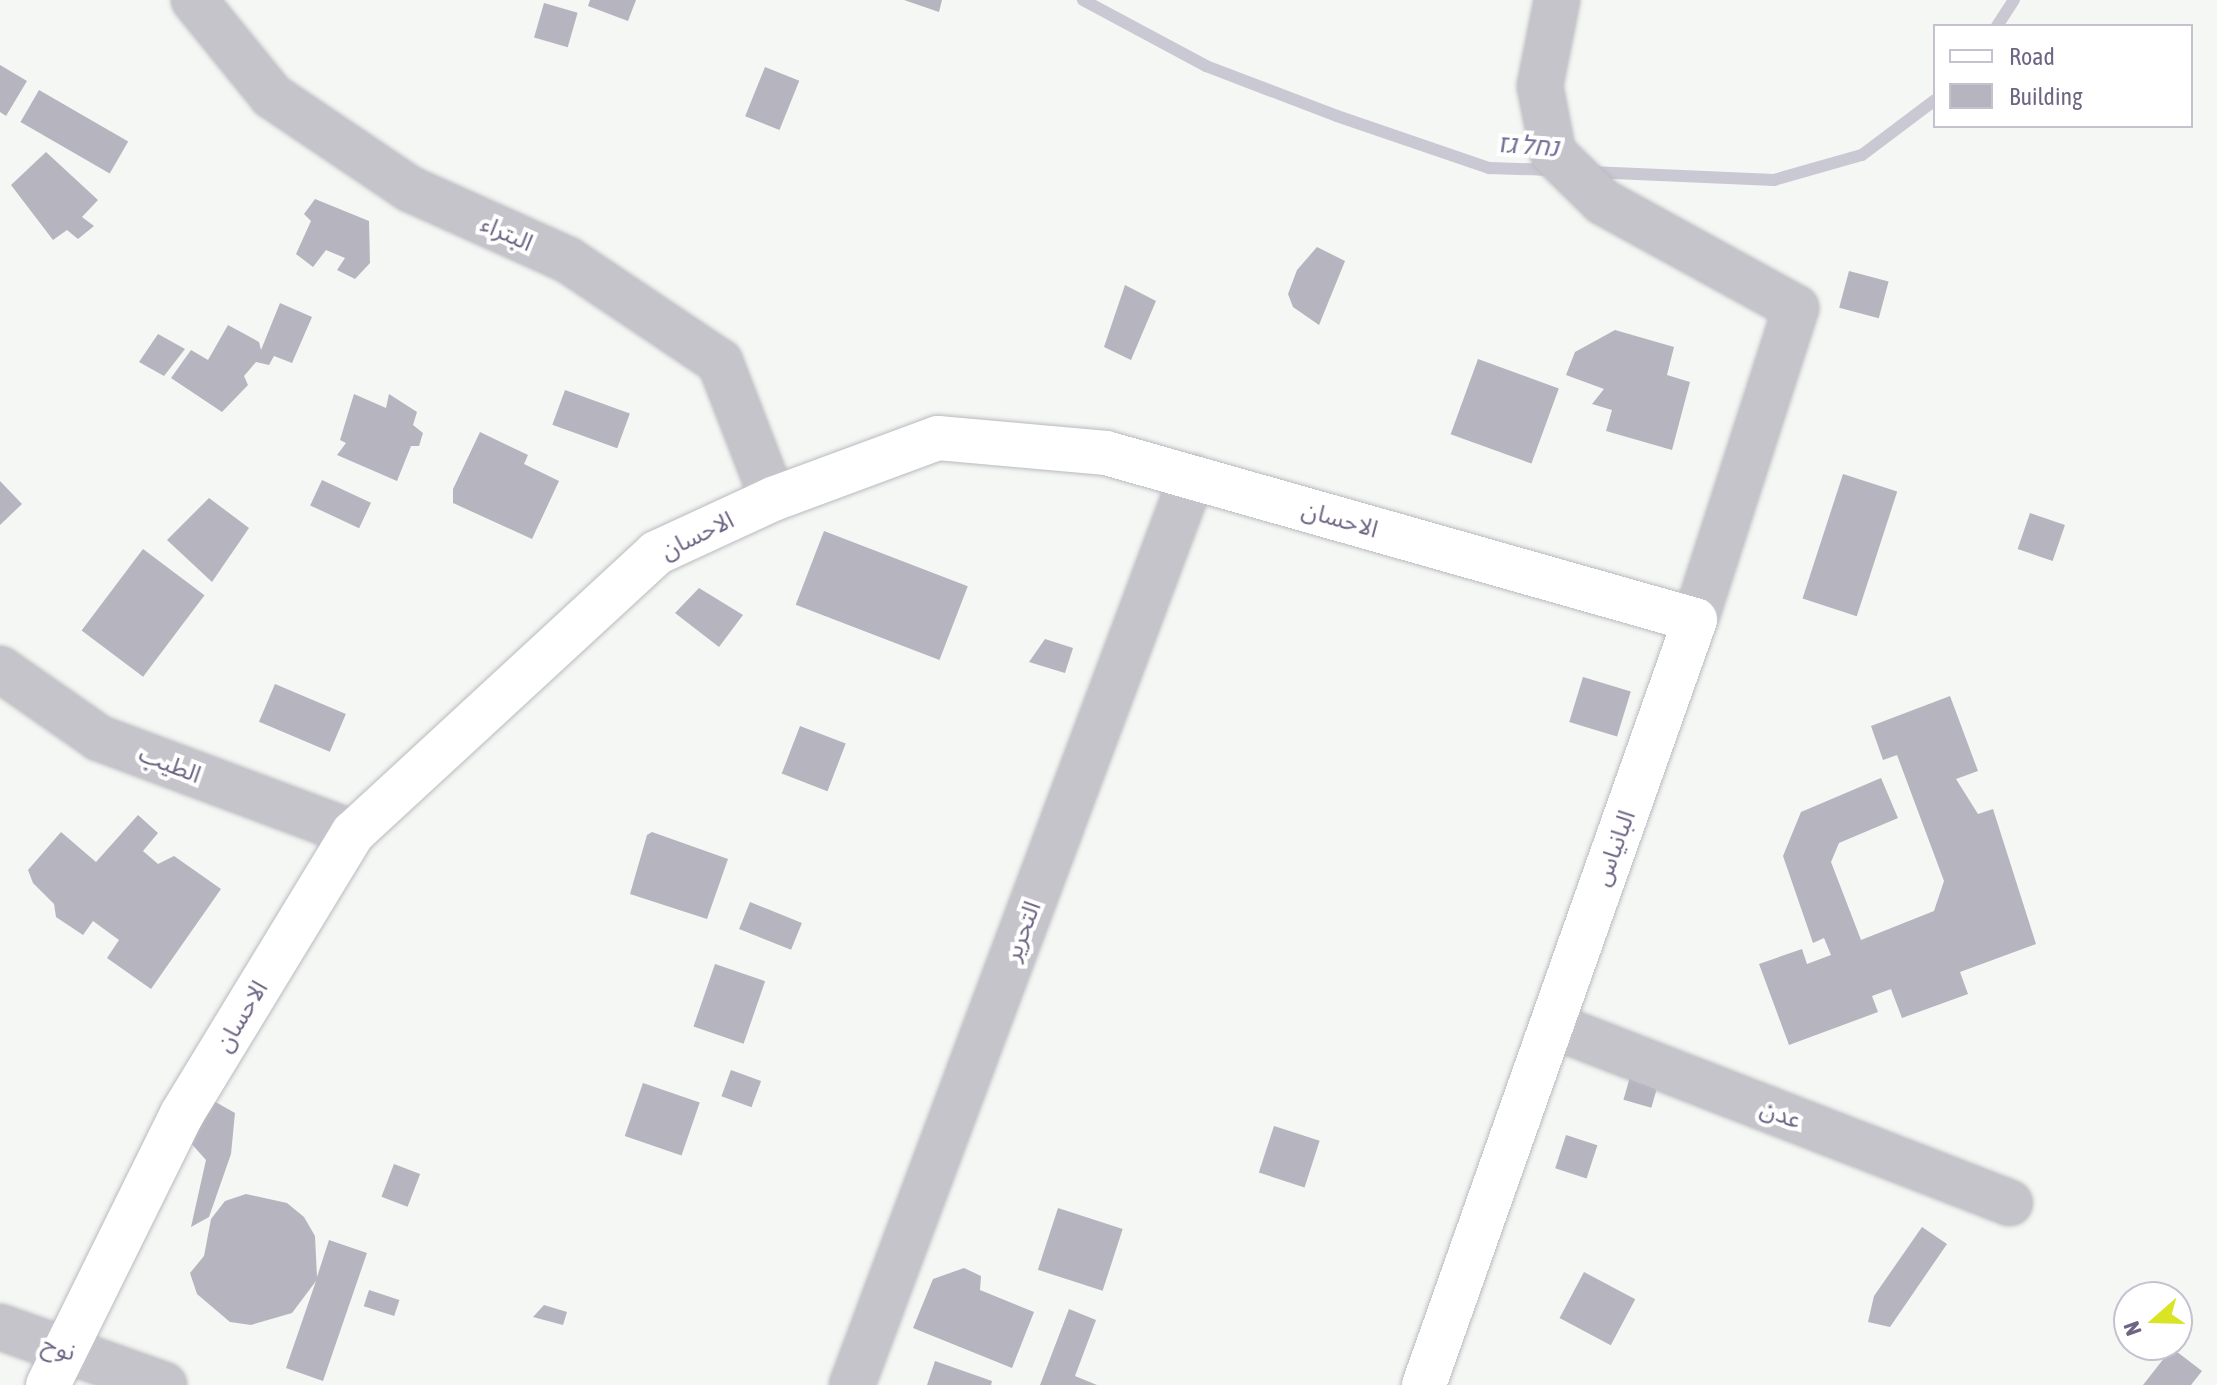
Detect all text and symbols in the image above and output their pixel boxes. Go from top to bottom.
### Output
legend [1933,24,2193,128]
text: Road [2009,43,2055,70]
text: Building [2009,83,2082,110]
water label: נחל גז [1496,128,1560,164]
street label: البتراء [477,209,537,257]
street label: الاحسان [1299,494,1381,544]
street label: الاحسان [656,505,738,565]
street label: الطيب [135,739,205,789]
street label: البانياس [1587,806,1641,890]
street label: التحرير [998,897,1046,965]
street label: الاحسان [209,975,273,1057]
street label: عدن [1757,1093,1805,1135]
north arrow [2113,1281,2193,1361]
text: N [2118,1318,2147,1339]
street label: نوح [39,1329,79,1367]

